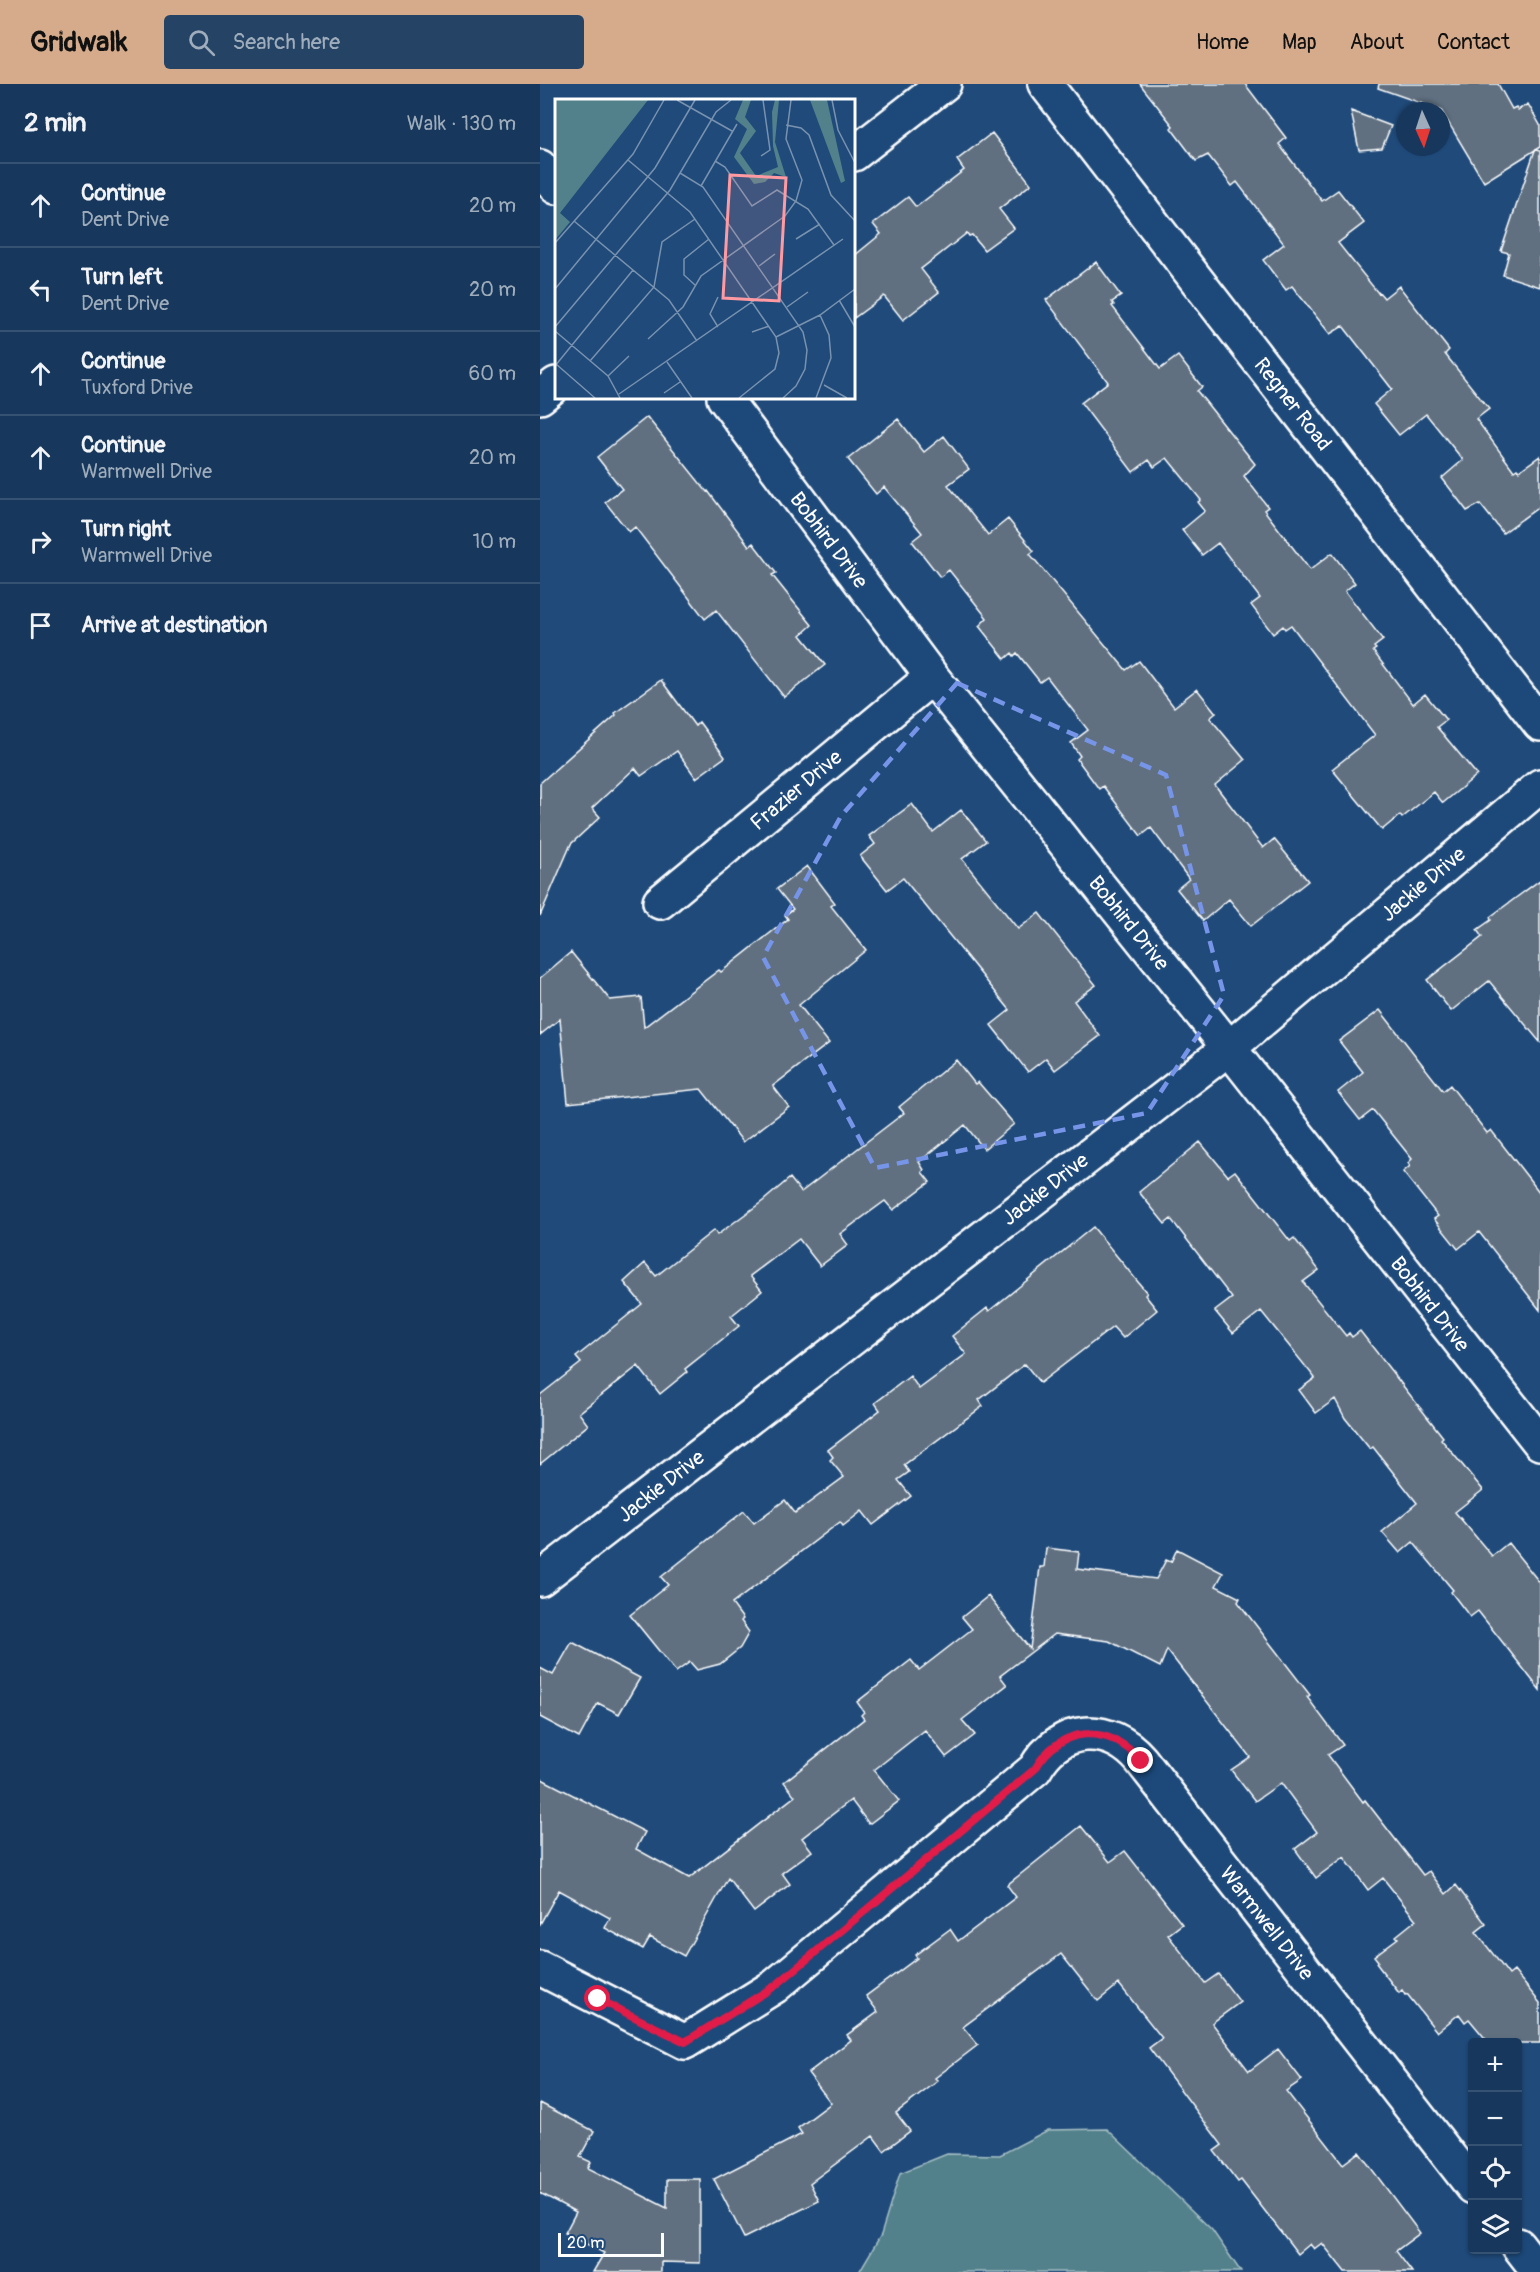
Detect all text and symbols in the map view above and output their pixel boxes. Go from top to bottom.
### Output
search box [164,15,584,69]
text: Gridwalk [30,25,128,60]
icon: search [185,26,218,59]
text: Search here [233,28,340,56]
text: Home [1196,29,1249,56]
text: Map [1282,29,1317,56]
text: About [1350,29,1404,56]
text: Contact [1437,29,1510,56]
inset map [555,99,855,399]
north arrow [1396,102,1450,156]
text: 2 min [24,107,86,139]
text: Walk · 130 m [407,111,516,136]
text: Continue [81,179,165,207]
icon: ahead [24,189,57,222]
text: 20 m [469,193,516,218]
text: Dent Drive [81,207,169,232]
text: Turn left [81,263,163,291]
icon: left [24,273,57,306]
text: 20 m [469,277,516,302]
text: Dent Drive [81,291,169,316]
text: Continue [81,347,165,375]
street label: Regner Road [1248,352,1337,456]
icon: ahead [24,357,57,390]
text: 60 m [469,361,516,386]
text: Tuxford Drive [81,375,193,400]
text: Continue [81,431,165,459]
icon: ahead [24,441,57,474]
text: 20 m [469,445,516,470]
text: Warmwell Drive [81,459,212,484]
street label: Bobhird Drive [784,487,874,594]
text: Turn right [81,515,171,543]
icon: right [24,525,57,558]
text: 10 m [472,529,516,554]
text: Warmwell Drive [81,543,212,568]
icon: arrive [24,609,57,642]
text: Arrive at destination [81,611,267,639]
street label: Frazier Drive [745,744,848,837]
street label: Jackie Drive [1375,841,1472,928]
street label: Bobhird Drive [1082,871,1175,977]
street label: Jackie Drive [997,1147,1095,1232]
street label: Bobhird Drive [1384,1251,1476,1358]
street label: Jackie Drive [613,1444,711,1529]
route end [1127,1747,1153,1773]
street label: Warmwell Drive [1214,1861,1320,1986]
route start [584,1985,610,2011]
map controls [1468,2038,1522,2254]
button: + [1468,2038,1522,2092]
button: − [1468,2092,1522,2146]
button: locate [1468,2146,1522,2200]
button: layers [1468,2200,1522,2254]
scale bar [558,2230,664,2258]
text: 20 m [567,2233,605,2253]

